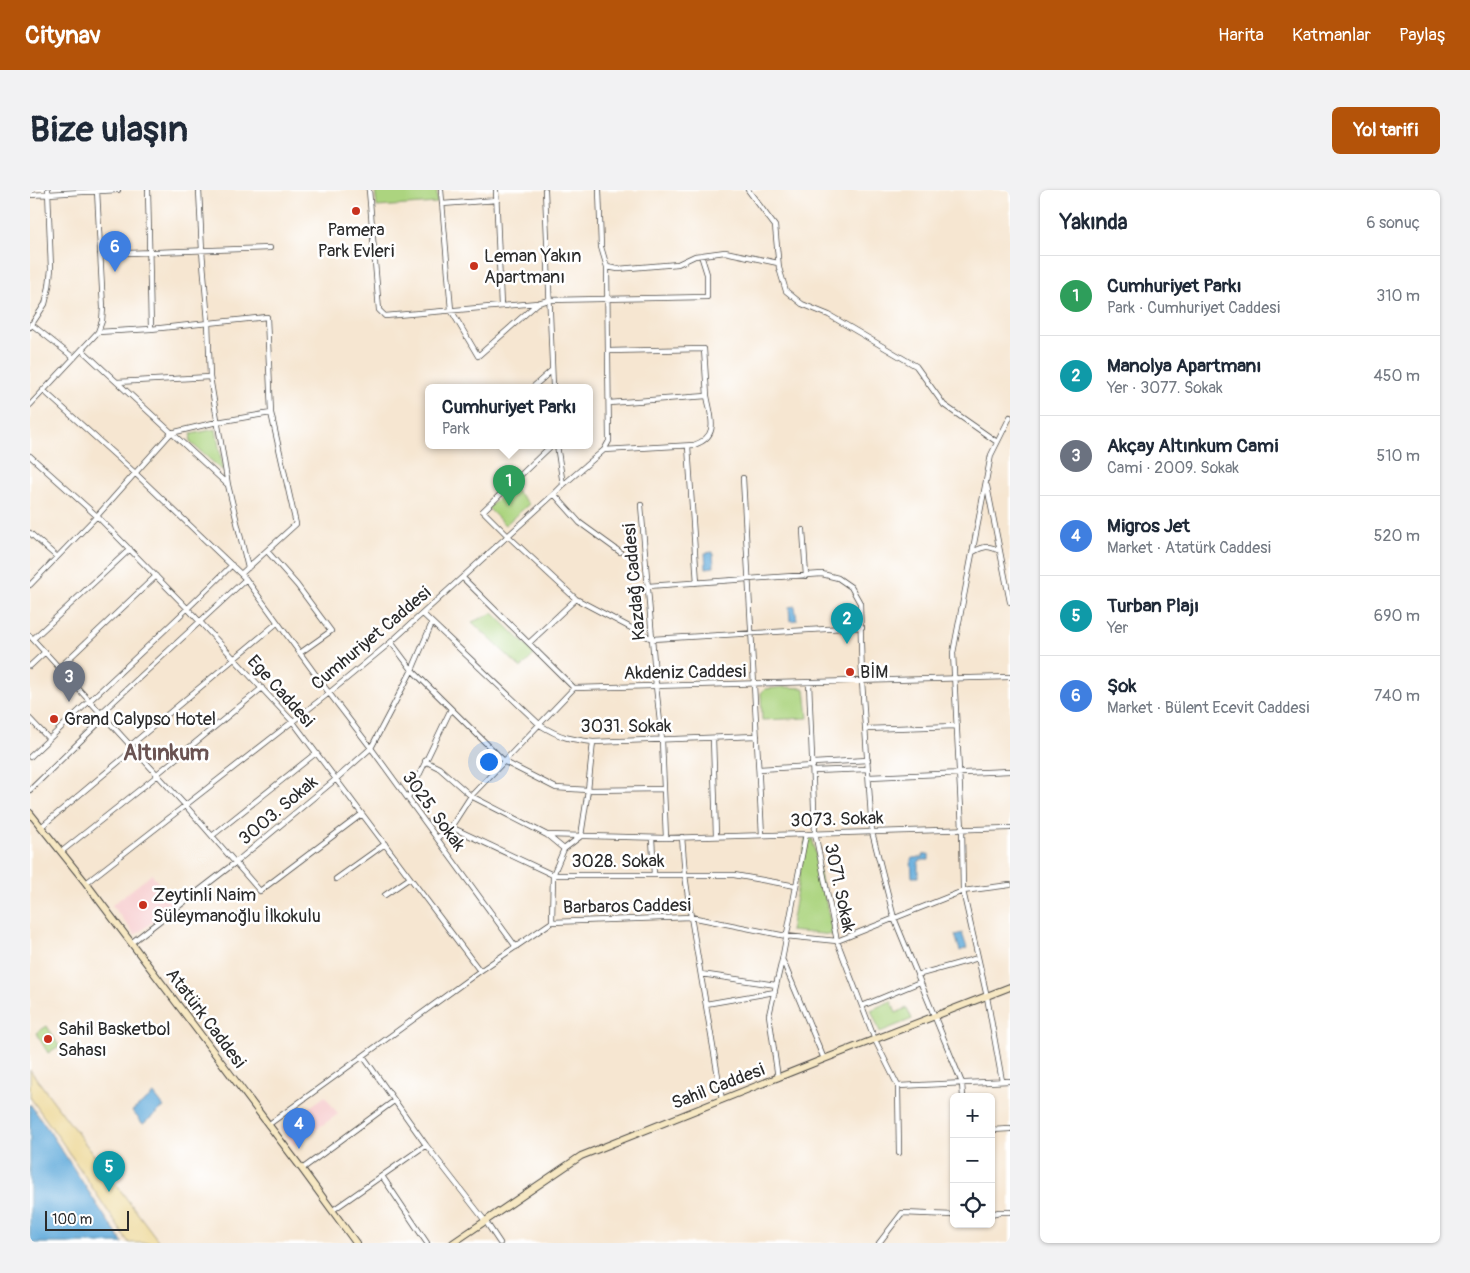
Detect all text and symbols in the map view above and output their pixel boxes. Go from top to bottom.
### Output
text: Citynav [25,21,101,50]
text: Harita [1218,24,1264,47]
text: Katmanlar [1292,24,1371,47]
text: Paylaş [1399,24,1445,47]
button: Yol tarifi [1332,107,1440,154]
text: Bize ulaşın [30,108,188,152]
marker: Pamera Park Evleri [350,205,362,217]
text: Yakında [1060,209,1127,236]
text: 6 sonuç [1366,213,1420,233]
place label: Pamera Park Evleri [318,219,394,263]
pin: 6 [99,231,131,272]
place label: Leman Yakın Apartmanı [484,245,581,289]
marker: Leman Yakın Apartmanı [468,260,480,272]
text: Cumhuriyet Parkı [1107,274,1242,298]
text: 1 [1073,286,1079,306]
text: 310 m [1376,286,1420,306]
text: Park · Cumhuriyet Caddesi [1107,298,1280,318]
text: Manolya Apartmanı [1107,354,1261,378]
text: 2 [1072,366,1080,386]
text: 450 m [1373,366,1420,386]
text: Yer · 3077. Sokak [1107,378,1223,398]
popup [425,384,593,449]
text: Cumhuriyet Parkı [442,395,576,419]
text: Park [442,419,470,439]
text: Akçay Altınkum Cami [1107,434,1278,458]
text: 3 [1072,446,1080,466]
text: 510 m [1376,446,1420,466]
text: Cami · 2009. Sokak [1107,458,1239,478]
pin: 1 [493,465,525,506]
text: Migros Jet [1107,514,1190,538]
street label: Kazdağ Caddesi [618,522,651,641]
text: 4 [1071,526,1081,546]
text: 520 m [1374,526,1420,546]
text: Market · Atatürk Caddesi [1107,538,1271,558]
street label: Cumhuriyet Caddesi [307,582,436,695]
text: Turban Plajı [1107,594,1199,618]
pin: 2 [831,603,863,644]
text: 5 [1072,606,1080,626]
text: 690 m [1374,606,1420,626]
text: Yer [1107,618,1128,638]
street label: Ege Caddesi [242,650,319,732]
street label: Akdeniz Caddesi [623,660,747,685]
pin: 3 [53,661,85,702]
place label: BİM [860,661,888,684]
marker: BİM [844,666,856,678]
text: Şok [1107,674,1136,698]
text: 6 [1071,686,1081,706]
text: 740 m [1374,686,1420,706]
text: Market · Bülent Ecevit Caddesi [1107,698,1309,718]
place label: Grand Calypso Hotel [64,708,216,731]
marker: Grand Calypso Hotel [48,713,60,725]
street label: 3031. Sokak [581,715,672,738]
district label: Altınkum [123,739,209,767]
your location [476,749,502,775]
street label: 3025. Sokak [397,767,471,856]
street label: 3003. Sokak [234,770,323,850]
street label: 3073. Sokak [790,806,885,833]
street label: 3071. Sokak [819,842,860,935]
street label: 3028. Sokak [572,850,665,873]
place label: Zeytinli Naim Süleymanoğlu İlkokulu [153,884,321,928]
street label: Barbaros Caddesi [563,894,691,919]
marker: Zeytinli Naim Süleymanoğlu İlkokulu [137,899,149,911]
street label: Atatürk Caddesi [160,964,251,1073]
place label: Sahil Basketbol Sahası [58,1018,171,1062]
marker: Sahil Basketbol Sahası [42,1033,54,1045]
street label: Sahil Caddesi [668,1058,768,1115]
map controls [950,1093,995,1228]
button: + [950,1093,995,1138]
pin: 4 [283,1108,315,1149]
button: − [950,1138,995,1183]
pin: 5 [93,1151,125,1192]
button: locate [950,1183,995,1228]
scale bar [45,1208,129,1231]
text: 100 m [52,1211,92,1228]

